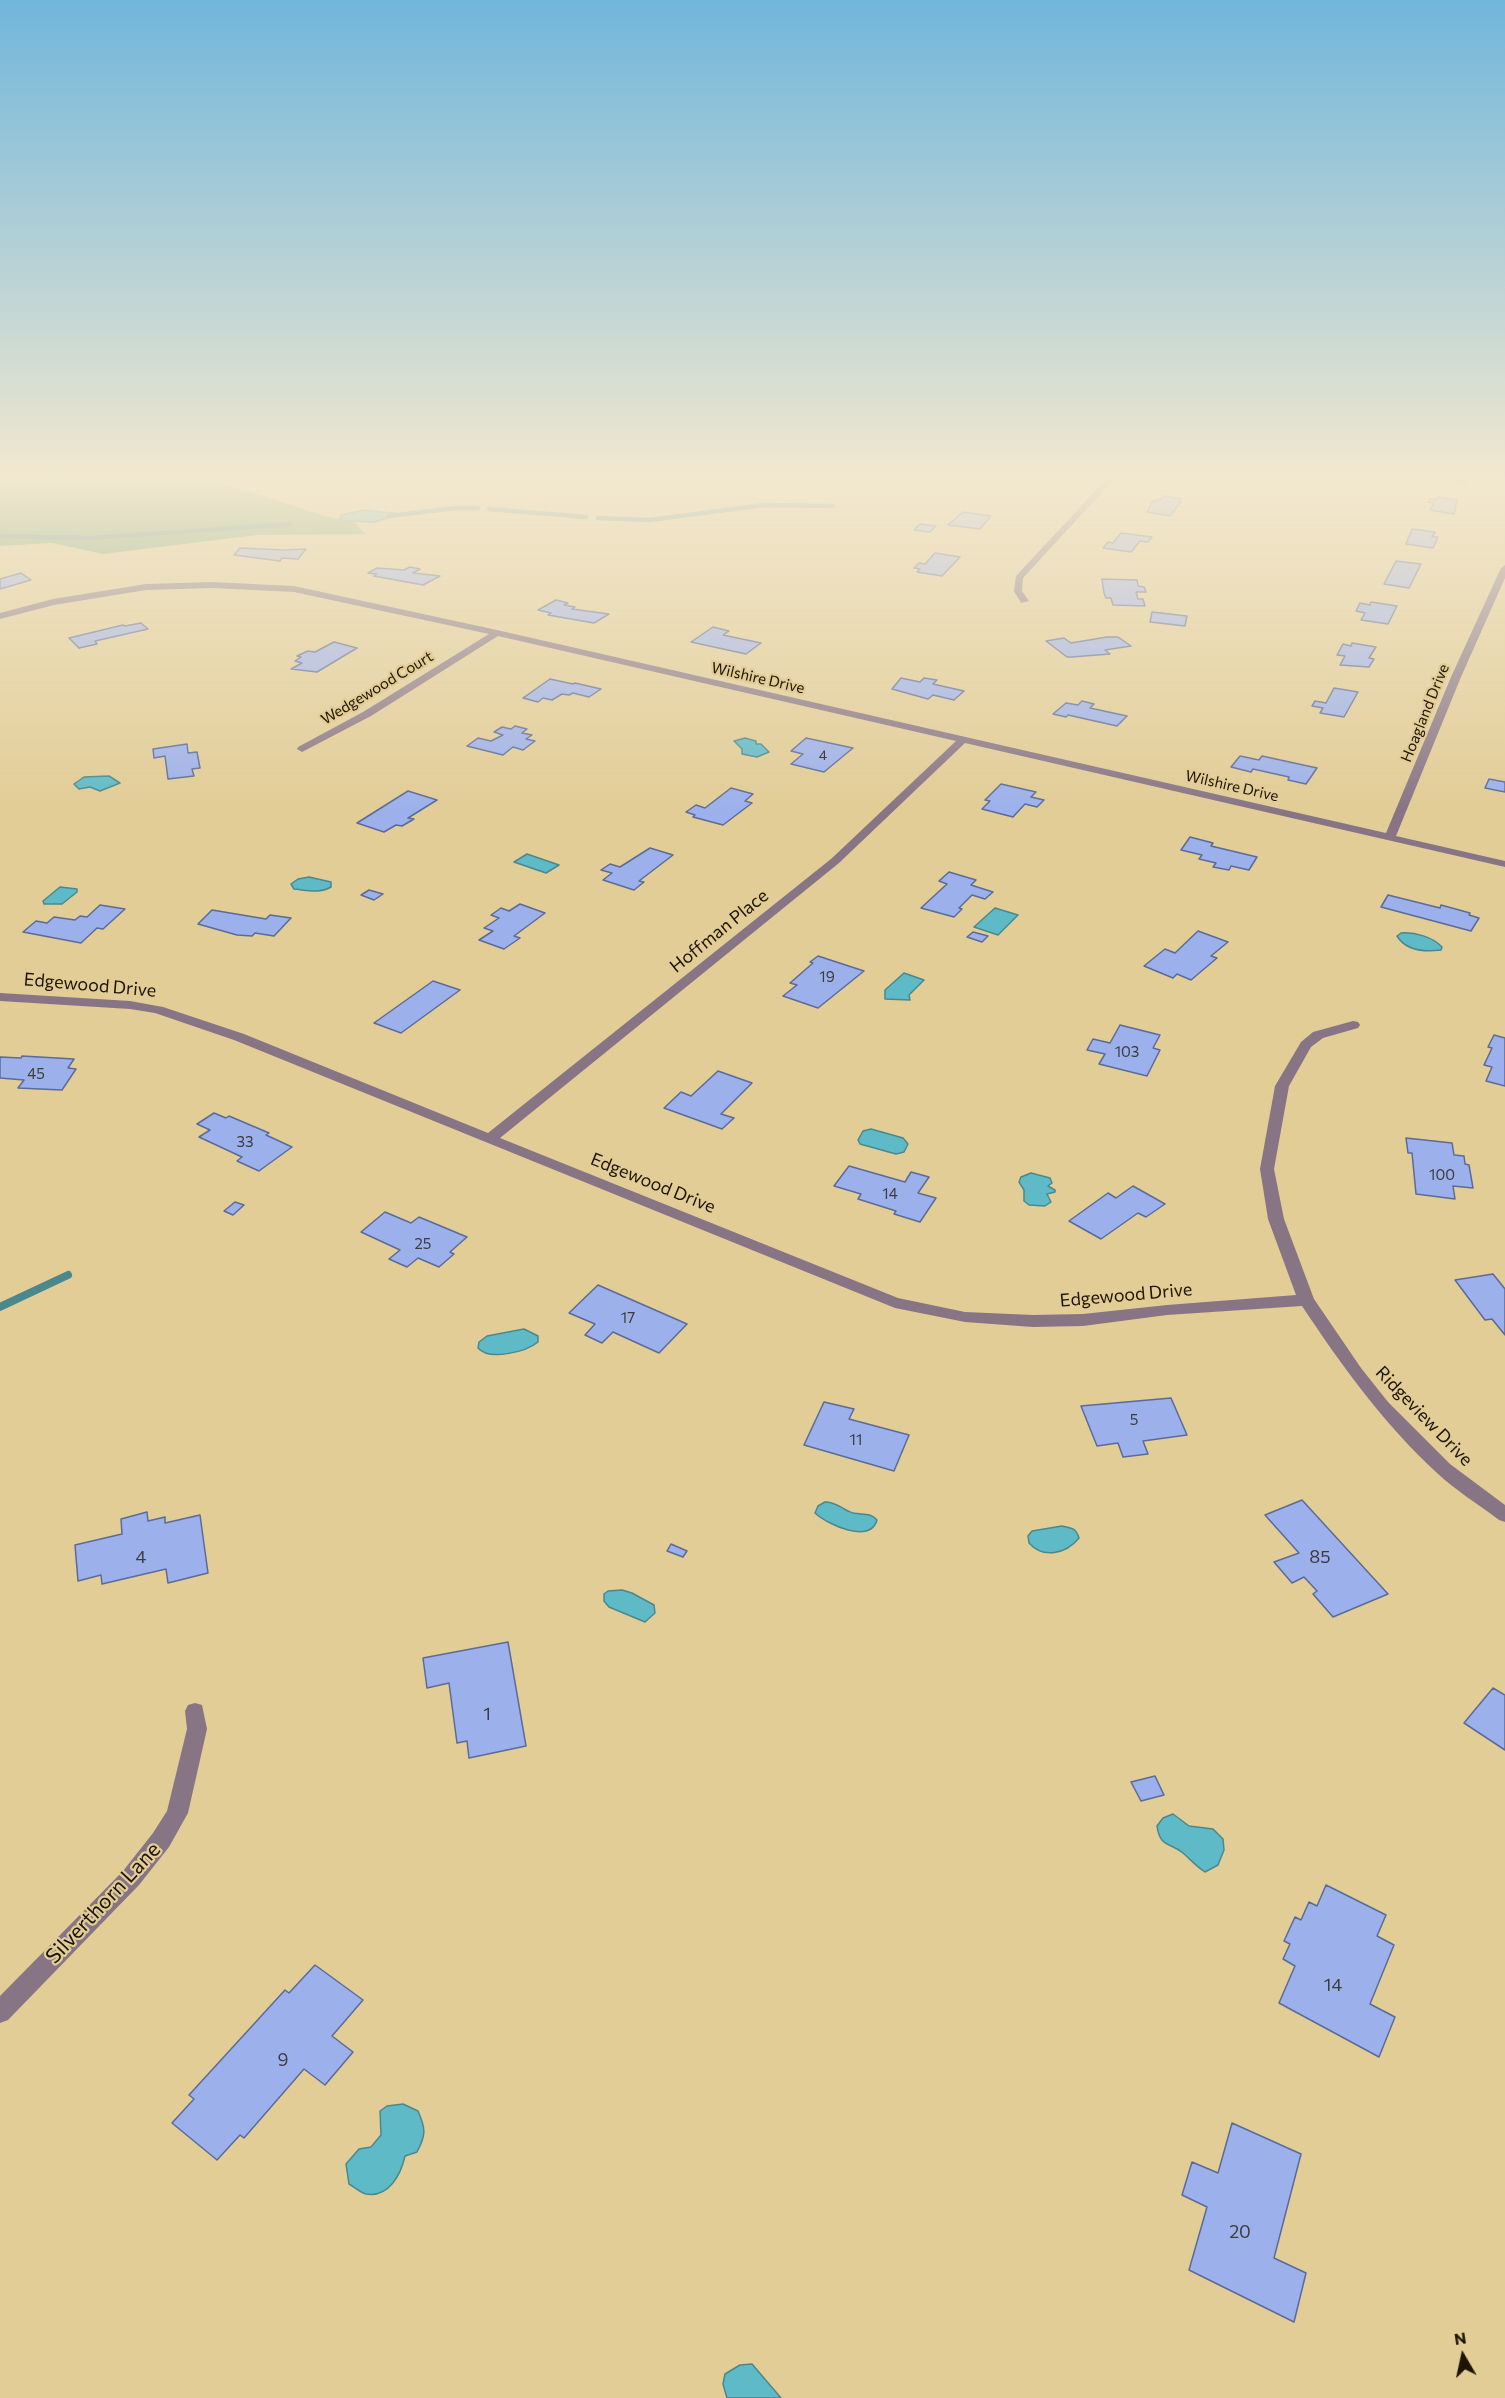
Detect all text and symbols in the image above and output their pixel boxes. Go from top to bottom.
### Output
street label: Wedgewood Court [318,647,436,729]
street label: Wilshire Drive [710,659,806,697]
street label: Hoagland Drive [1397,661,1453,765]
house number: 4 [819,747,827,763]
street label: Wilshire Drive [1184,767,1280,805]
street label: Hoffman Place [665,885,773,977]
street label: Edgewood Drive [23,968,157,1002]
house number: 19 [819,968,835,986]
house number: 103 [1115,1043,1139,1061]
house number: 45 [27,1065,45,1083]
house number: 33 [236,1133,254,1151]
street label: Edgewood Drive [587,1148,719,1218]
house number: 100 [1429,1166,1455,1184]
house number: 14 [882,1185,898,1203]
house number: 25 [415,1235,431,1253]
street label: Edgewood Drive [1059,1278,1193,1312]
house number: 17 [621,1309,635,1327]
street label: Ridgeview Drive [1371,1362,1477,1470]
house number: 5 [1130,1411,1138,1429]
house number: 11 [850,1431,862,1449]
house number: 4 [136,1546,146,1568]
house number: 85 [1309,1546,1331,1568]
house number: 1 [483,1703,491,1725]
street label: Silverthorn Lane [40,1837,166,1969]
house number: 14 [1324,1974,1342,1996]
house number: 9 [278,2049,288,2071]
house number: 20 [1229,2221,1251,2243]
north arrow [1433,2326,1493,2386]
text: N [1453,2327,1468,2348]

